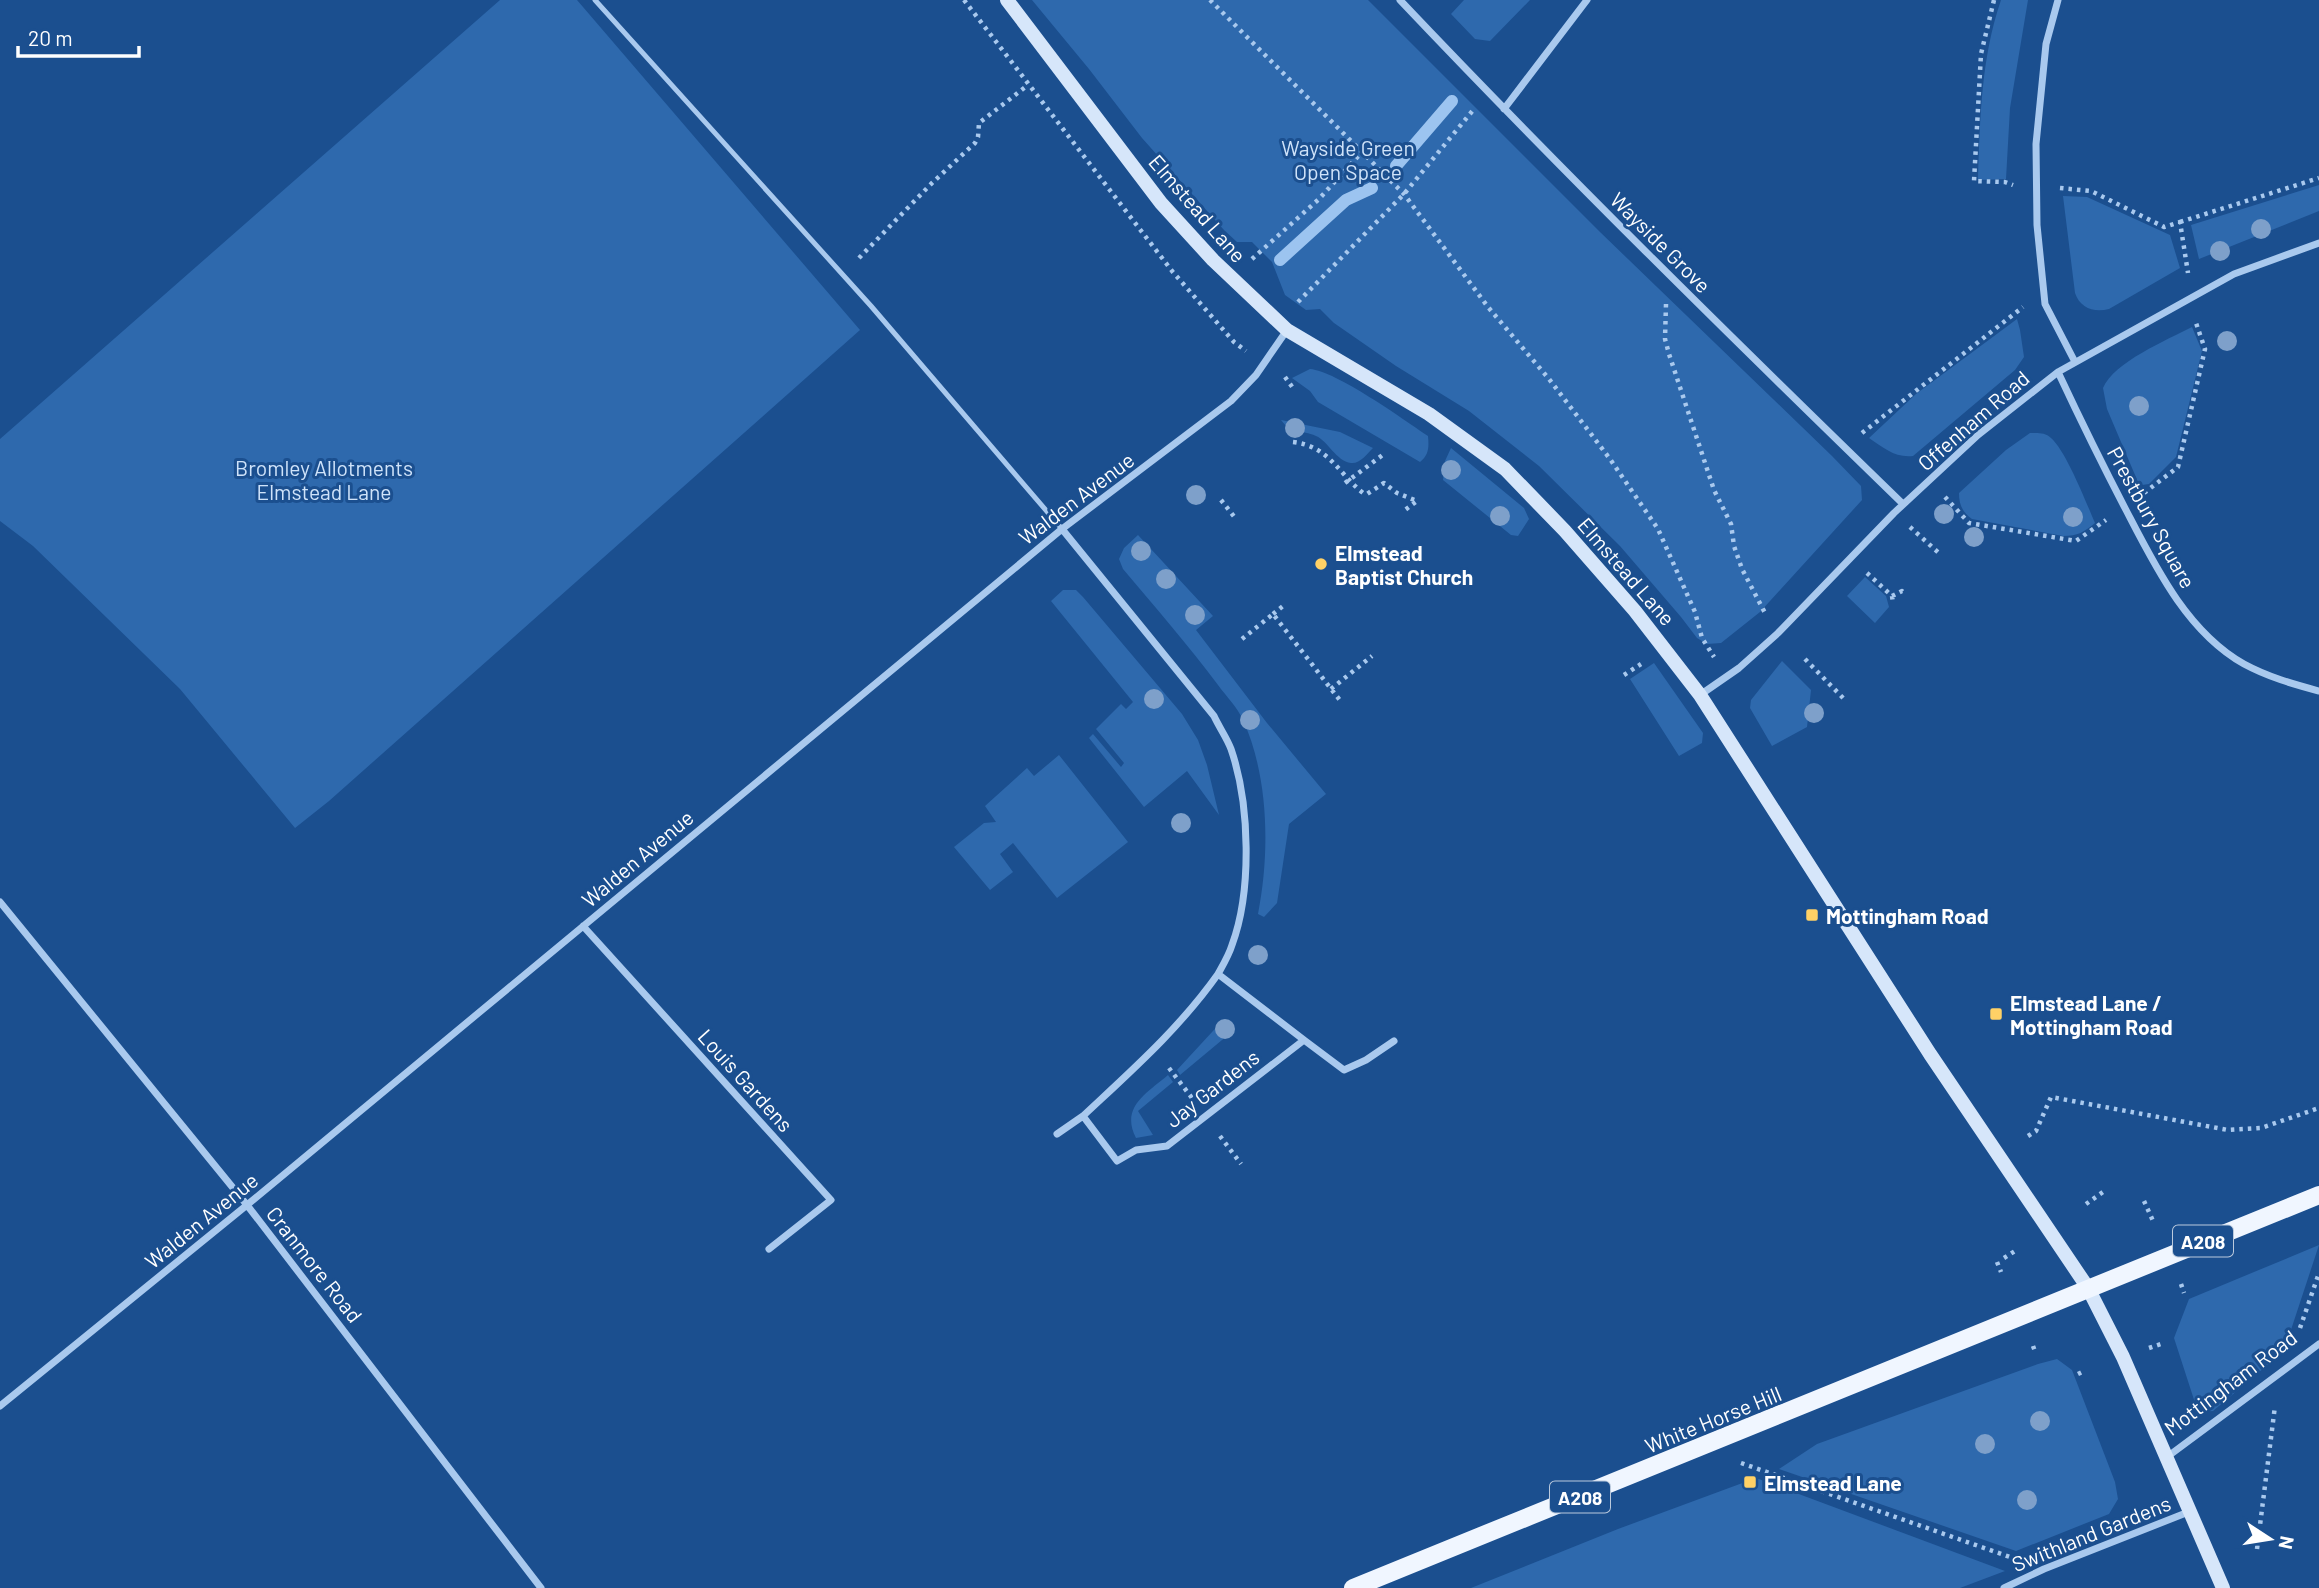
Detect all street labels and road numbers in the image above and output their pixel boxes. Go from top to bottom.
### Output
street label: Elmstead Lane [1144,149,1252,267]
street label: Wayside Grove [1606,187,1716,297]
street label: Offenham Road [1912,365,2034,475]
street label: Prestbury Square [2103,442,2201,592]
street label: Walden Avenue [1013,447,1139,549]
street label: Elmstead Lane [1573,512,1681,630]
street label: Walden Avenue [576,804,698,912]
street label: Louis Gardens [693,1024,799,1136]
street label: Jay Gardens [1160,1044,1264,1132]
street label: Walden Avenue [140,1167,262,1273]
street label: Cranmore Road [262,1201,368,1327]
road number: A208 [2173,1226,2233,1256]
street label: Mottingham Road [2159,1324,2301,1440]
street label: White Horse Hill [1641,1380,1785,1458]
road number: A208 [1550,1482,1610,1512]
street label: Swithland Gardens [2008,1490,2174,1576]

